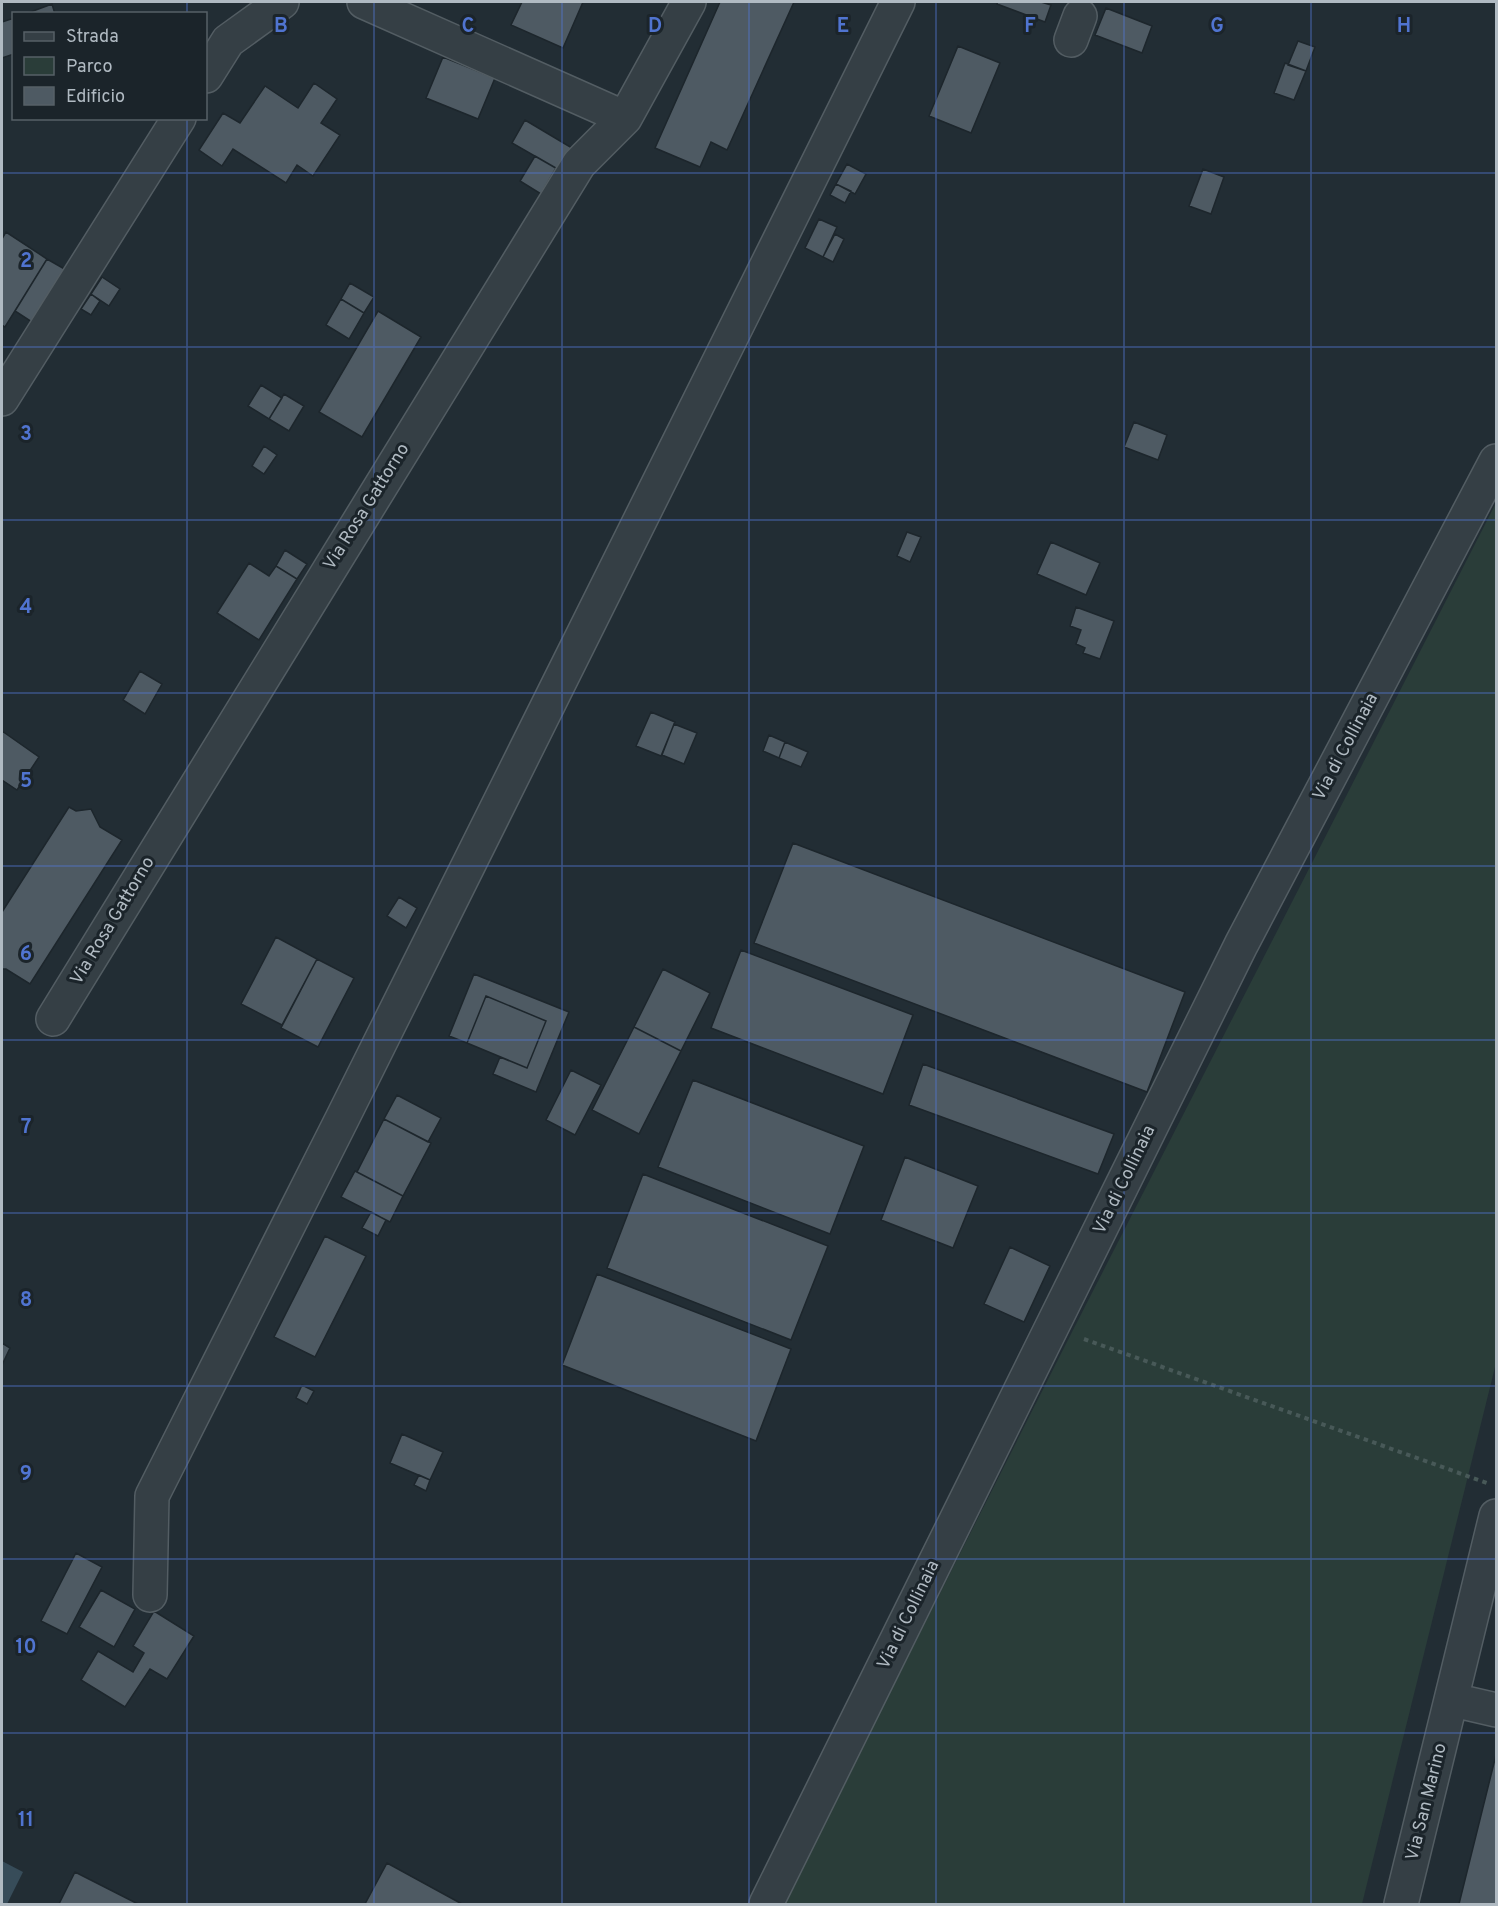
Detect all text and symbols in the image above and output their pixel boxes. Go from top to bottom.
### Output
legend [12,12,207,120]
text: B [274,14,288,40]
text: C [462,14,474,40]
text: D [648,14,662,40]
text: E [837,14,849,40]
text: F [1024,14,1036,40]
text: G [1210,14,1224,40]
text: H [1397,14,1411,40]
text: Strada [66,26,119,49]
text: Parco [66,56,112,79]
text: Edificio [66,86,125,109]
text: 2 [20,249,32,275]
text: 3 [20,422,32,448]
street label: Via Rosa Gattorno [319,439,415,575]
text: 4 [20,595,32,621]
street label: Via di Collinaia [1308,689,1384,805]
text: 5 [20,769,32,795]
street label: Via Rosa Gattorno [66,853,160,989]
text: 6 [20,942,32,968]
text: 7 [21,1115,31,1141]
street label: Via di Collinaia [1089,1122,1161,1238]
text: 8 [20,1288,32,1314]
text: 9 [20,1462,32,1488]
street label: Via di Collinaia [873,1557,945,1673]
text: 10 [15,1635,37,1661]
street label: Via San Marino [1401,1741,1453,1863]
text: 11 [18,1808,34,1834]

